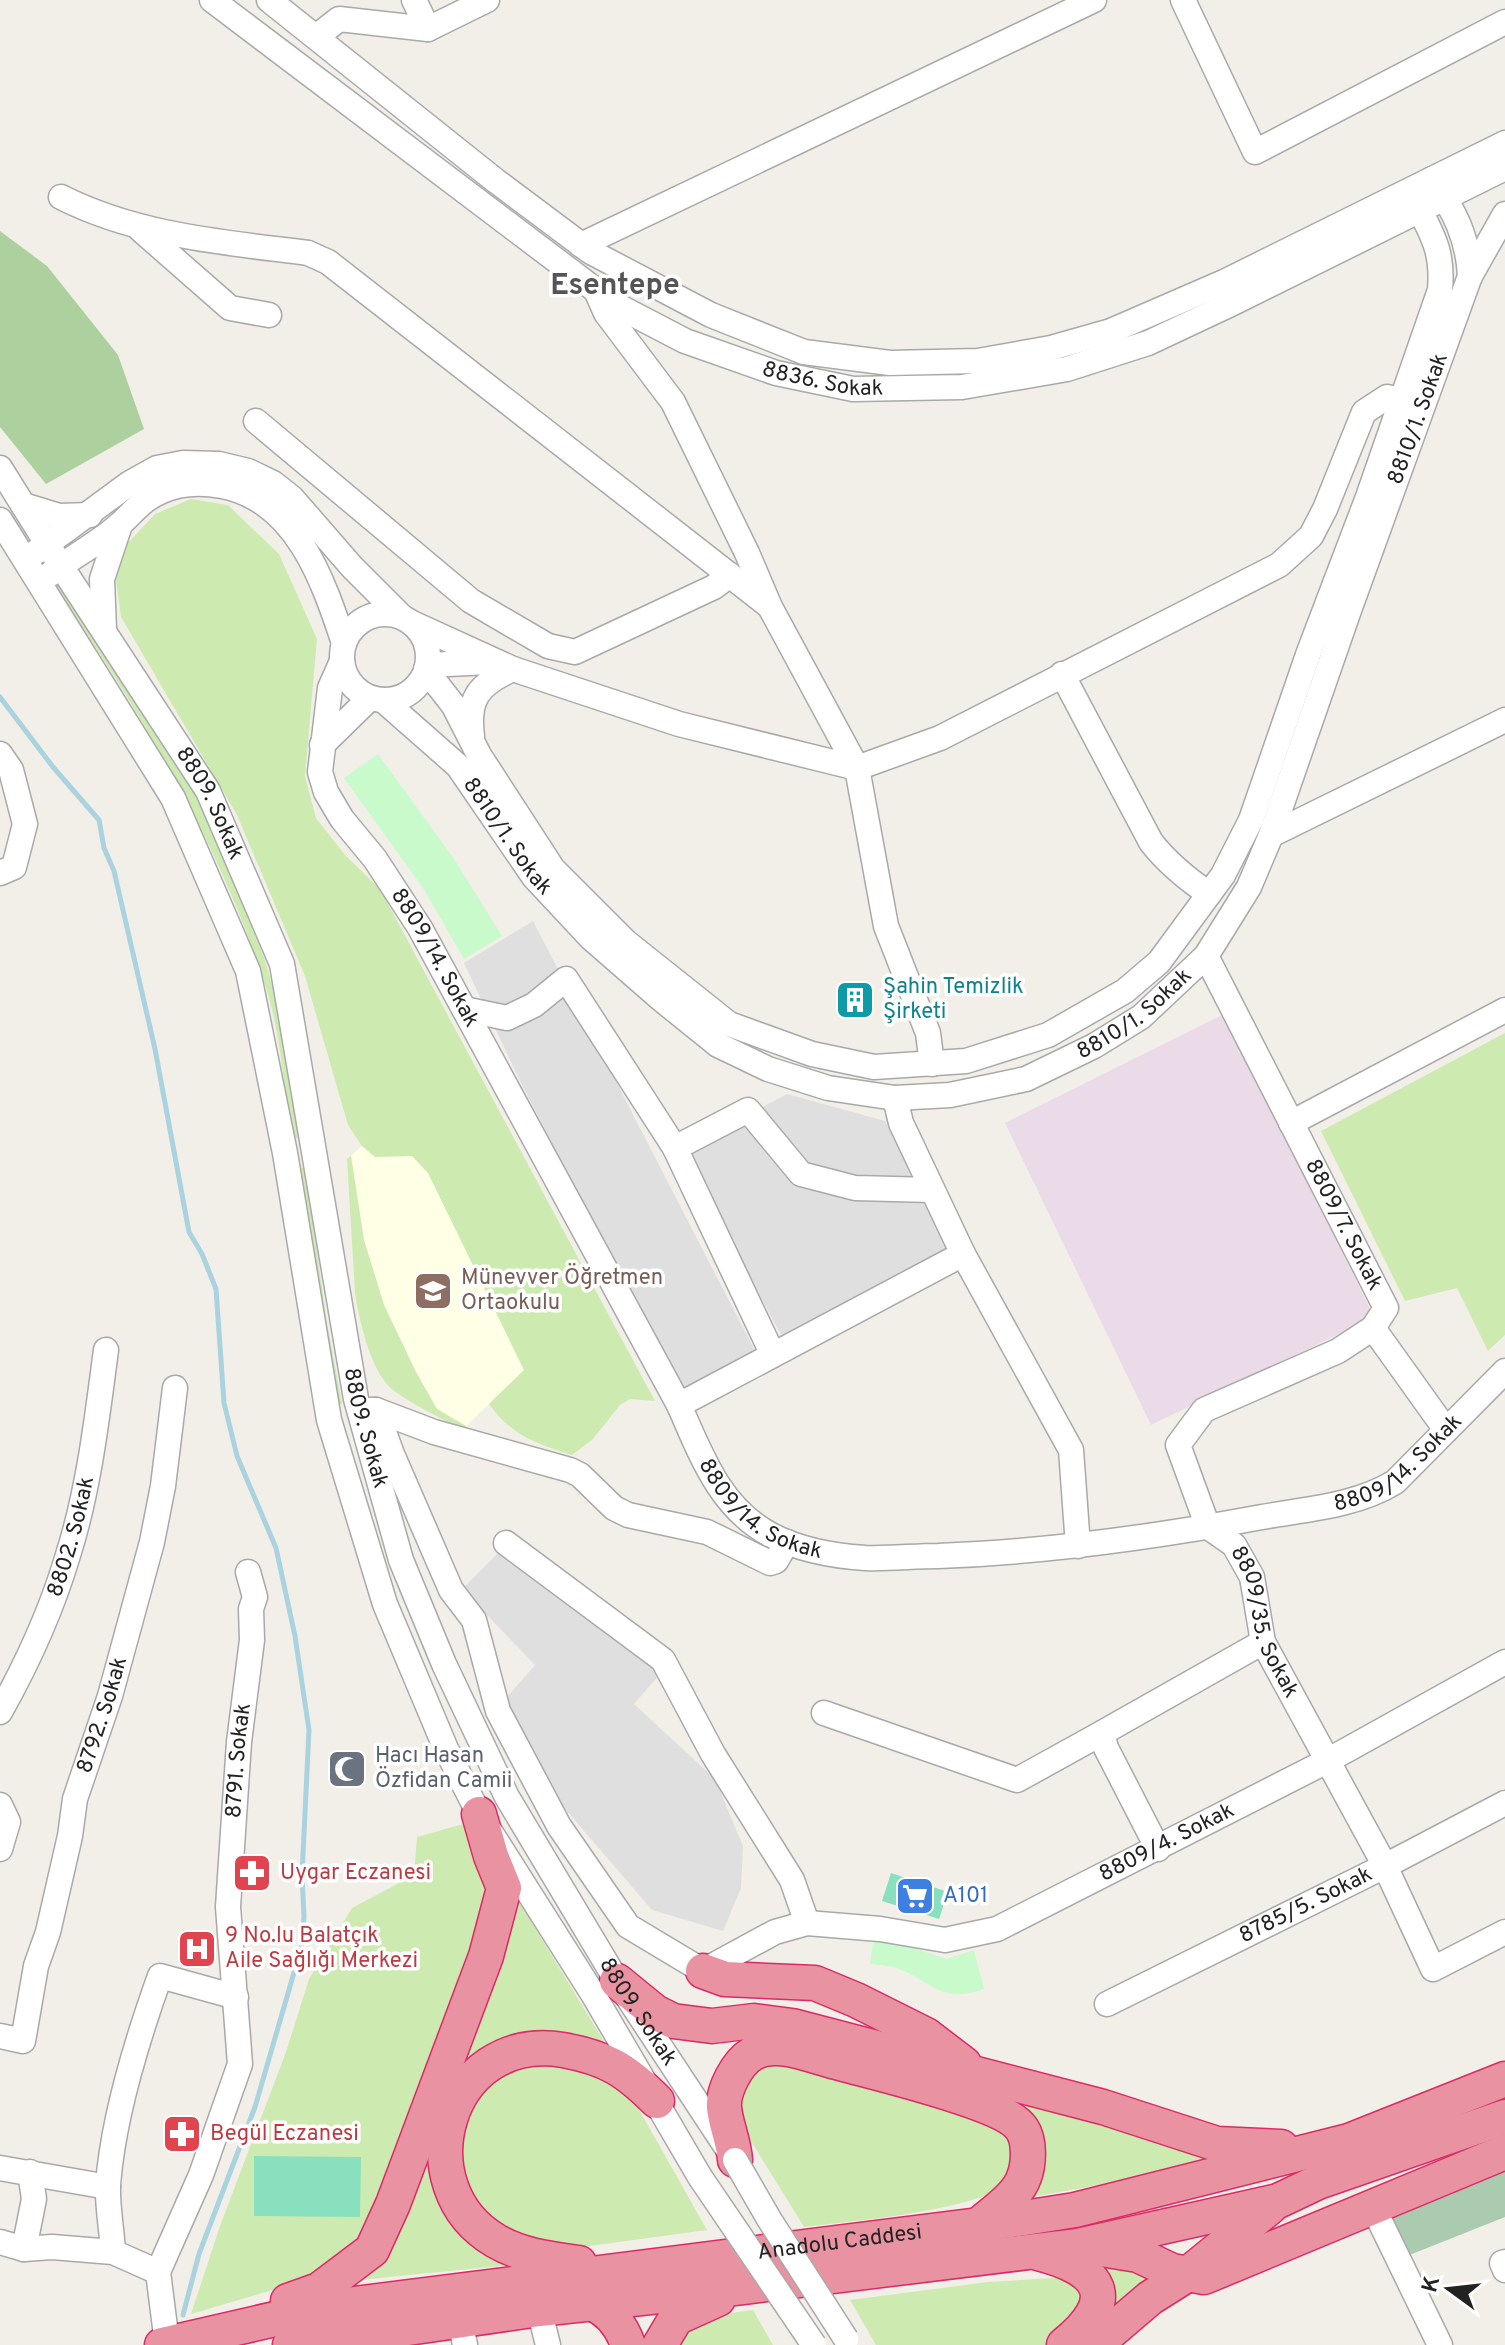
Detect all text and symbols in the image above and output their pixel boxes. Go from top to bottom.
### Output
district label: Esentepe [550,268,680,305]
street label: 8810/1. Sokak [1382,350,1454,488]
street label: 8836. Sokak [758,356,884,403]
street label: 8809. Sokak [169,742,249,864]
street label: 8810/1. Sokak [457,773,558,901]
street label: 8809/14. Sokak [384,883,485,1032]
street label: 8810/1. Sokak [1073,963,1198,1066]
place label: Şahin Temizlik Şirketi [883,974,1024,1026]
building icon: Şahin Temizlik Şirketi [834,979,876,1021]
street label: 8809/7. Sokak [1299,1155,1388,1295]
place label: Münevver Öğretmen Ortaokulu [461,1263,663,1317]
school or university icon: Münevver Öğretmen Ortaokulu [412,1270,454,1312]
street label: 8809. Sokak [337,1366,394,1491]
street label: 8809/14. Sokak [1331,1408,1468,1518]
street label: 8809/14. Sokak [692,1454,825,1565]
street label: 8802. Sokak [42,1474,101,1601]
street label: 8809/35. Sokak [1224,1541,1304,1703]
street label: 8792. Sokak [71,1654,134,1777]
street label: 8791. Sokak [220,1701,257,1819]
place label: Hacı Hasan Özfidan Camii [375,1743,512,1795]
mosque icon: Hacı Hasan Özfidan Camii [326,1748,368,1790]
street label: 8809/4. Sokak [1095,1797,1239,1888]
pharmacy icon: Uygar Eczanesi [231,1852,273,1894]
place label: Uygar Eczanesi [280,1860,431,1887]
street label: 8785/5. Sokak [1235,1861,1377,1950]
supermarket icon: A101 [894,1875,936,1917]
place label: A101 [943,1883,988,1910]
place label: 9 No.lu Balatçık Aile Sağlığı Merkezi [225,1923,418,1975]
hospital icon: 9 No.lu Balatçık Aile Sağlığı Merkezi [176,1928,218,1970]
street label: 8809. Sokak [593,1953,683,2071]
pharmacy icon: Begül Eczanesi [161,2113,203,2155]
place label: Begül Eczanesi [210,2121,359,2148]
street label: Anadolu Caddesi [756,2219,924,2266]
north arrow [1409,2249,1489,2329]
text: K [1417,2273,1447,2295]

